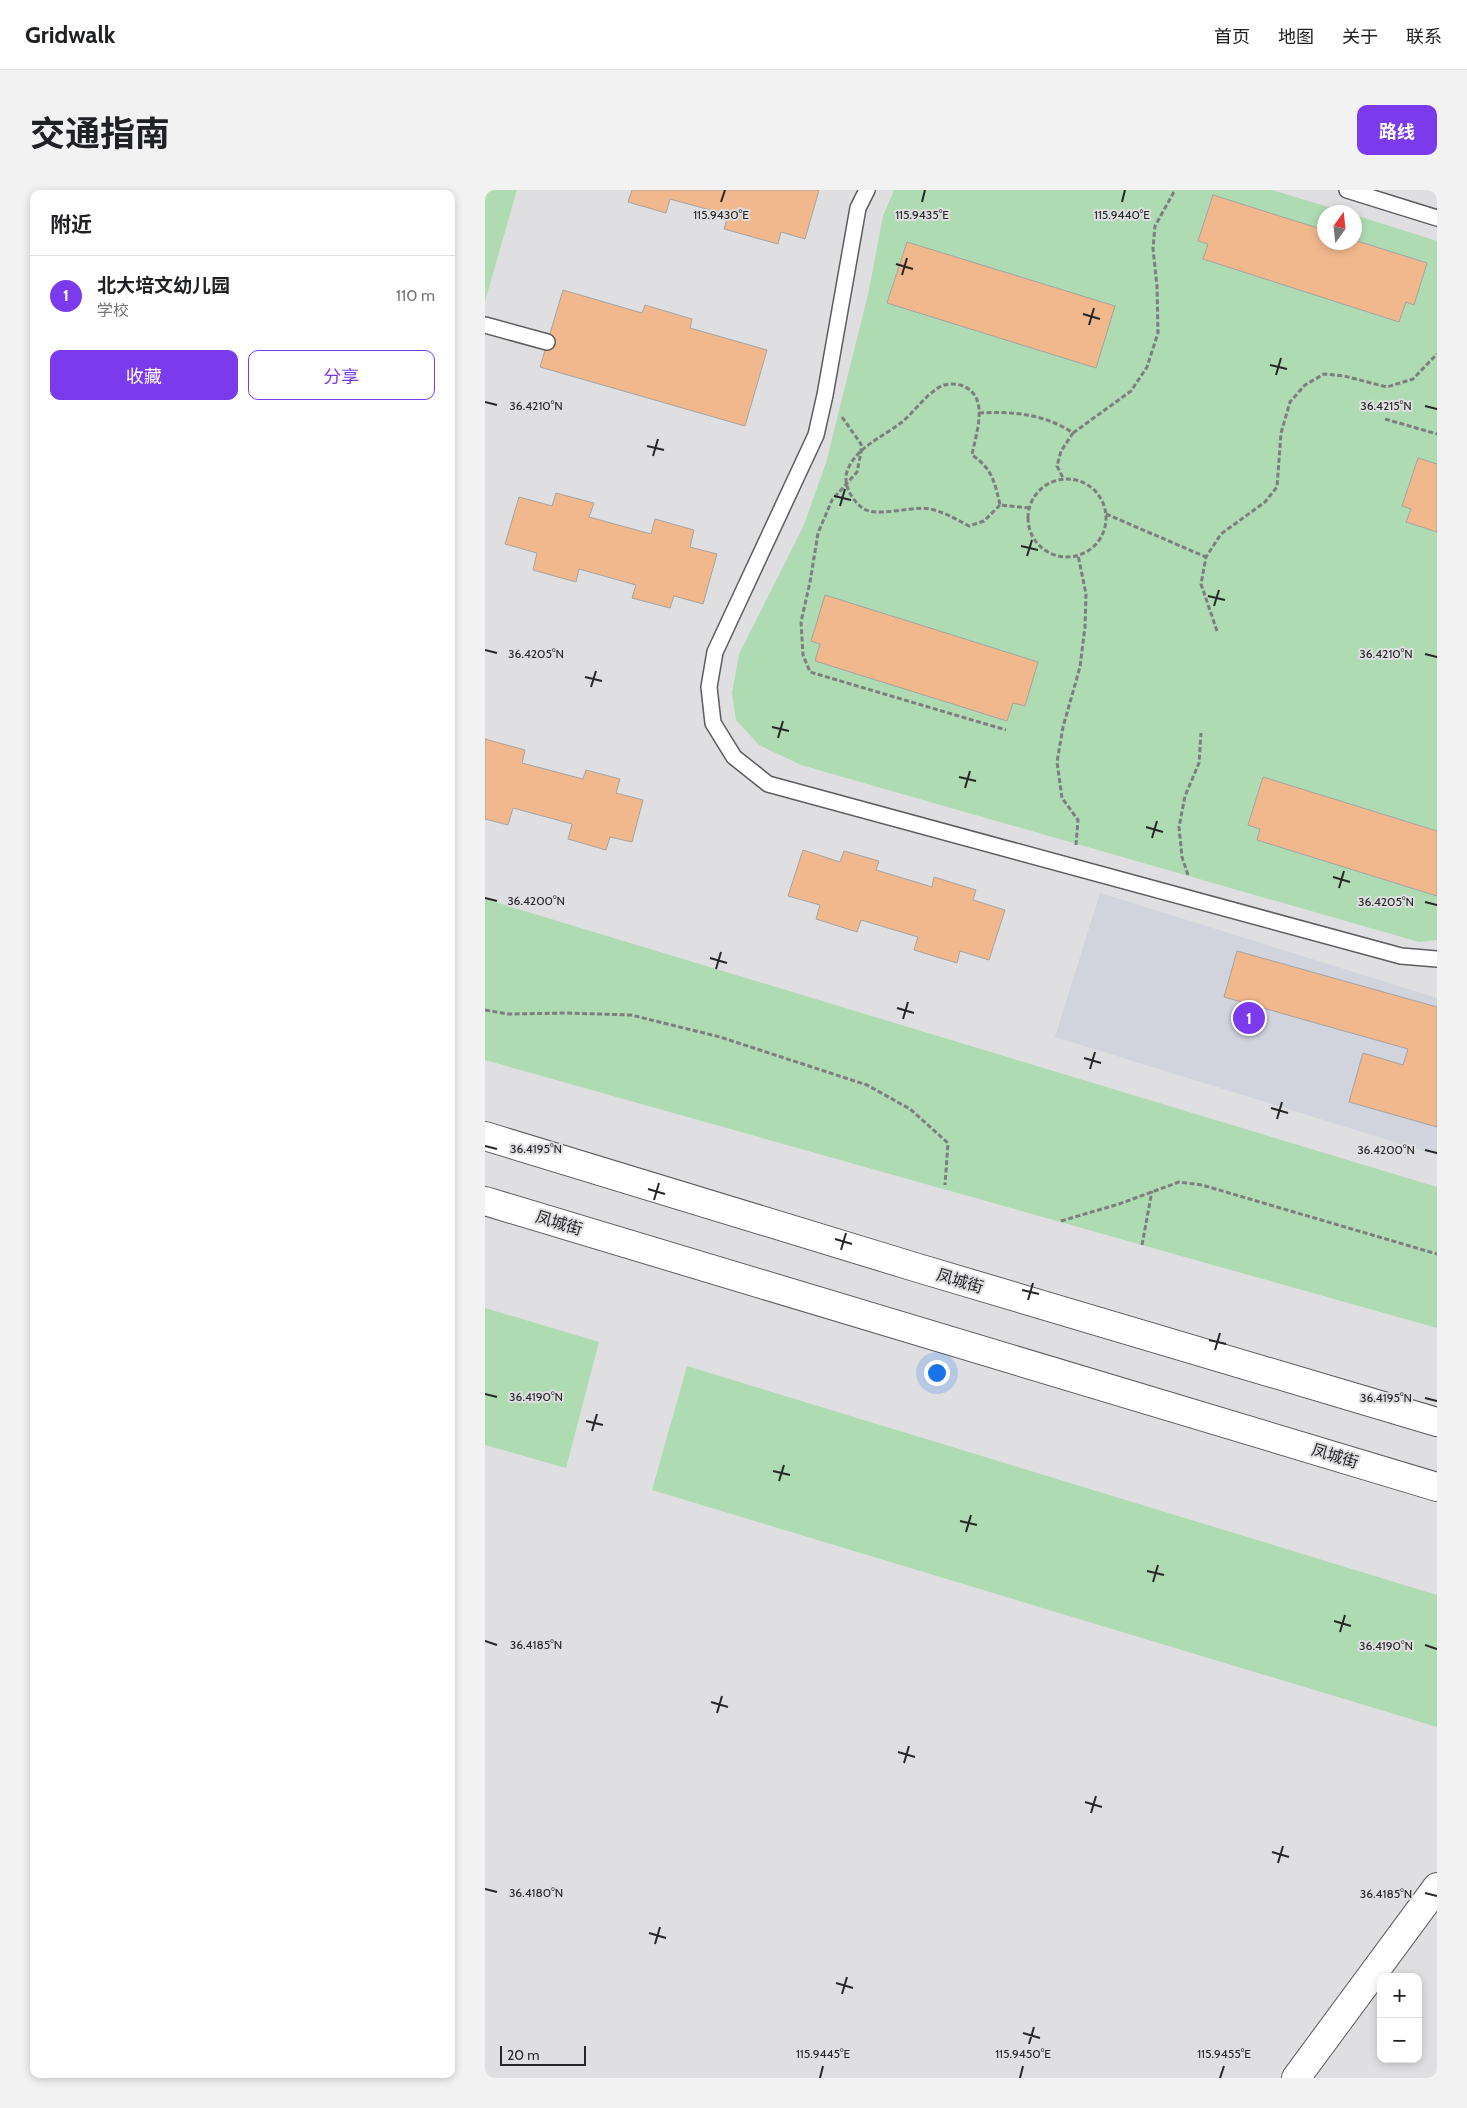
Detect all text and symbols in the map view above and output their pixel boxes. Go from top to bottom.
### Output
text: Gridwalk [25,20,115,49]
text: 首页 [1214,26,1250,48]
text: 地图 [1278,26,1314,48]
text: 关于 [1342,26,1378,48]
text: 联系 [1406,26,1442,48]
button: 路线 [1357,105,1437,155]
text: 交通指南 [30,112,170,155]
north arrow [1317,205,1362,250]
text: 115.9430°E [693,207,749,222]
text: 115.9435°E [895,207,949,222]
text: 115.9440°E [1094,207,1150,222]
text: 附近 [50,212,92,237]
text: 北大培文幼儿园 [97,274,230,297]
text: 1 [63,286,69,305]
text: 110 m [396,286,435,305]
text: 学校 [97,301,129,320]
button: 收藏 [50,350,238,400]
button: 分享 [248,350,435,400]
text: 36.4210°N [509,398,563,413]
text: 36.4215°N [1360,398,1412,413]
text: 36.4205°N [508,646,564,661]
text: 36.4210°N [1359,646,1413,661]
text: 36.4200°N [507,893,565,908]
text: 36.4205°N [1358,894,1414,909]
pin: 1 [1233,999,1265,1037]
text: 36.4195°N [510,1141,562,1156]
text: 36.4200°N [1357,1142,1415,1157]
street label: 凤城街 [533,1207,585,1239]
street label: 凤城街 [934,1265,986,1297]
your location [924,1360,950,1386]
text: 36.4190°N [509,1389,563,1404]
text: 36.4195°N [1360,1390,1412,1405]
street label: 凤城街 [1309,1440,1361,1472]
text: 36.4185°N [510,1637,562,1652]
text: 36.4190°N [1359,1638,1413,1653]
text: 36.4180°N [509,1885,563,1900]
text: 36.4185°N [1360,1886,1412,1901]
map controls [1377,1973,1422,2063]
button: + [1377,1973,1422,2018]
button: − [1377,2018,1422,2063]
scale bar [500,2043,586,2066]
text: 20 m [507,2046,540,2064]
text: 115.9445°E [796,2046,850,2061]
text: 115.9450°E [995,2046,1051,2061]
text: 115.9455°E [1197,2046,1251,2061]

